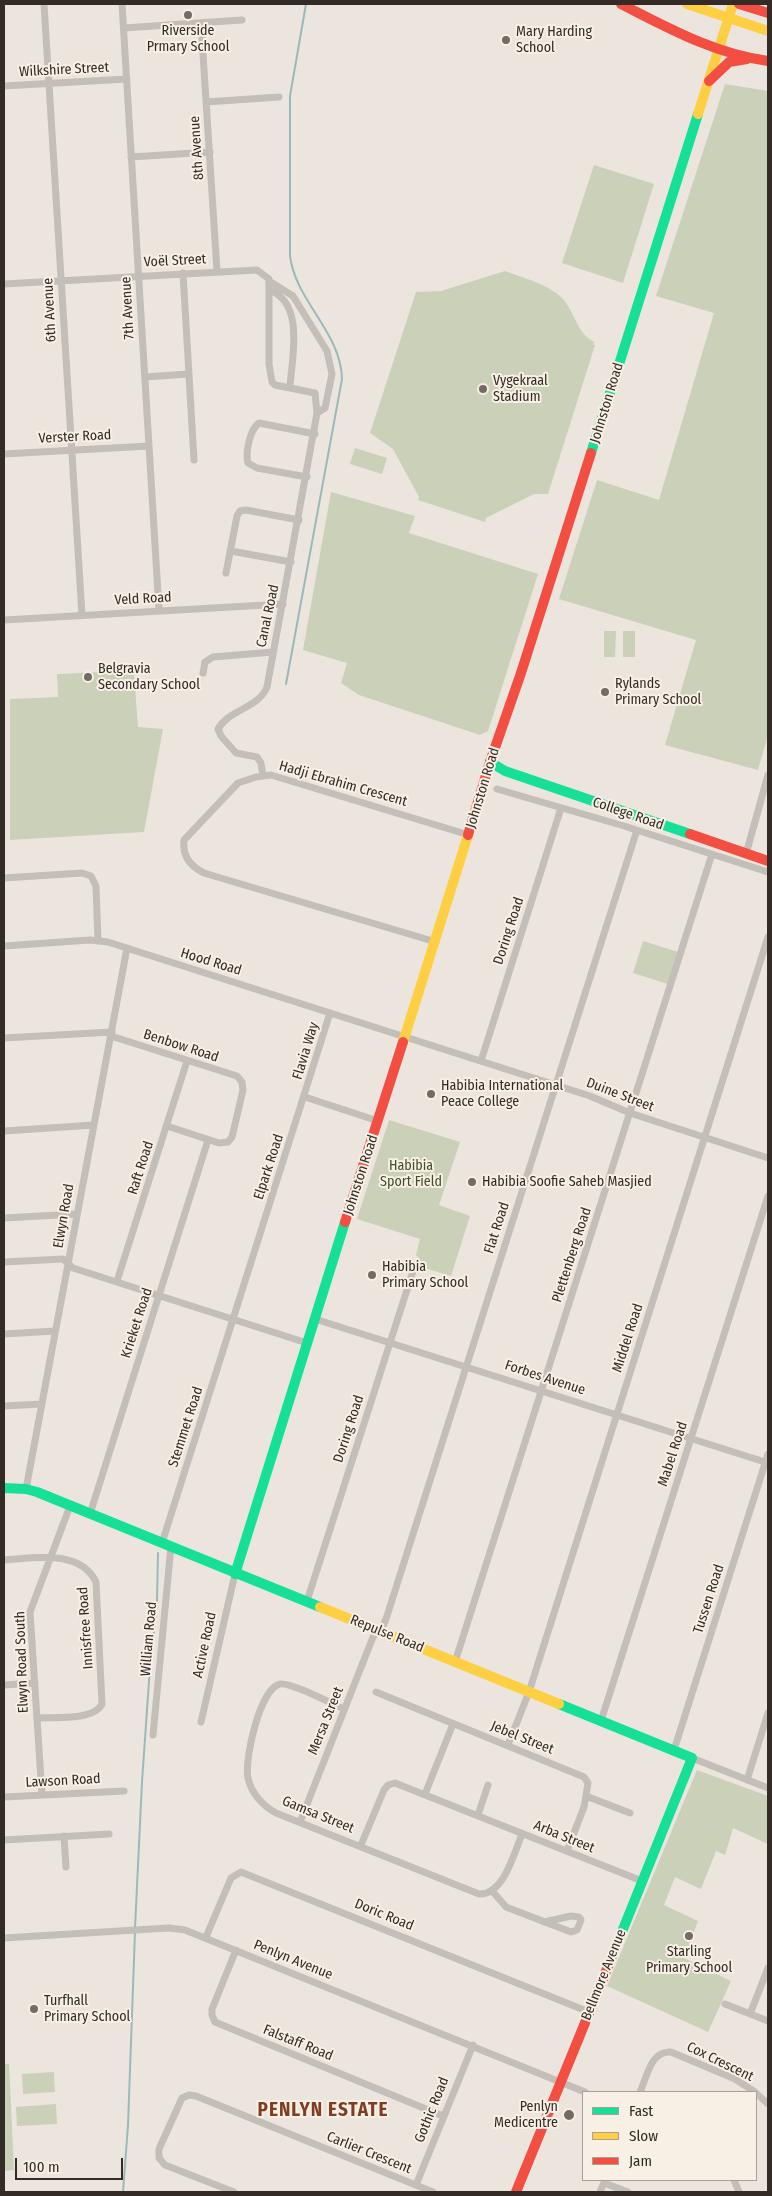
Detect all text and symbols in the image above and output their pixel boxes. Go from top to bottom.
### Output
marker: Riverside Prmary School [182,9,194,21]
place label: Riverside Prmary School [147,23,229,56]
place label: Mary Harding School [516,24,592,56]
marker: Mary Harding School [500,34,512,46]
street label: Wilkshire Street [19,59,109,81]
street label: 8th Avenue [186,115,208,181]
street label: Voël Street [143,251,207,271]
street label: 7th Avenue [118,276,138,340]
street label: 6th Avenue [40,277,60,343]
street label: Johnston Road [587,361,627,445]
place label: Vygekraal Stadium [493,373,548,406]
marker: Vygekraal Stadium [477,383,489,395]
street label: Verster Road [38,427,112,447]
street label: Canal Road [253,583,283,649]
street label: Veld Road [114,589,172,609]
place label: Belgravia Secondary School [98,661,200,694]
marker: Belgravia Secondary School [82,671,94,683]
place label: Rylands Primary School [615,676,701,709]
marker: Rylands Primary School [599,686,611,698]
street label: Johnston Road [463,746,503,830]
street label: Hadji Ebrahim Crescent [277,758,409,810]
street label: College Road [590,794,666,834]
street label: Doring Road [490,895,528,967]
street label: Hood Road [178,945,244,979]
street label: Flavia Way [289,1020,323,1082]
street label: Benbow Road [141,1026,221,1066]
street label: Duine Street [584,1074,656,1116]
place label: Habibia International Peace College [441,1078,563,1110]
marker: Habibia International Peace College [425,1088,437,1100]
street label: Elpark Road [250,1132,288,1202]
street label: Johnston Road [340,1133,382,1217]
street label: Raft Road [124,1139,158,1197]
park label: Habibia Sport Field [380,1158,442,1190]
place label: Habibia Soofie Saheb Masjied [482,1174,652,1190]
marker: Habibia Soofie Saheb Masjied [466,1176,478,1188]
street label: Elwyn Road [50,1182,78,1250]
street label: Flat Road [481,1200,513,1256]
street label: Plettenberg Road [549,1205,595,1305]
place label: Habibia Primary School [382,1259,468,1292]
marker: Habibia Primary School [366,1269,378,1281]
street label: Krieket Road [118,1286,156,1360]
street label: Middel Road [609,1301,647,1375]
street label: Forbes Avenue [503,1357,587,1399]
street label: Stemmet Road [165,1385,207,1469]
street label: Doring Road [330,1393,368,1465]
street label: Mabel Road [655,1419,691,1489]
street label: Tussen Road [690,1562,728,1636]
street label: Innisfree Road [75,1586,97,1670]
street label: William Road [137,1601,161,1677]
street label: Elwyn Road South [12,1611,32,1713]
street label: Active Road [190,1611,220,1679]
street label: Repulse Road [348,1612,426,1656]
street label: Mersa Street [305,1684,347,1758]
street label: Jebel Street [488,1718,556,1758]
street label: Lawson Road [25,1771,101,1791]
street label: Gamsa Street [280,1793,356,1837]
street label: Arba Street [531,1817,597,1857]
street label: Doric Road [352,1896,416,1934]
street label: Bellmore Avenue [578,1927,630,2023]
marker: Starling Primary School [683,1930,695,1942]
street label: Penlyn Avenue [251,1937,335,1983]
place label: Starling Primary School [646,1944,732,1976]
place label: Turfhall Primary School [44,1993,130,2025]
marker: Turfhall Primary School [28,2003,40,2015]
street label: Falstaff Road [261,2021,335,2065]
street label: Cox Crescent [684,2039,756,2085]
street label: Gothic Road [411,2075,453,2145]
legend [582,2091,757,2181]
place label: Penlyn Medicentre [494,2099,558,2132]
district label: PENLYN ESTATE [256,2100,390,2122]
text: Fast [629,2102,653,2120]
marker: Penlyn Medicentre [562,2108,576,2122]
text: Slow [629,2127,658,2145]
street label: Carlier Crescent [324,2128,414,2178]
scale bar [18,2148,125,2180]
text: Jam [629,2152,652,2170]
text: 100 m [23,2158,60,2176]

